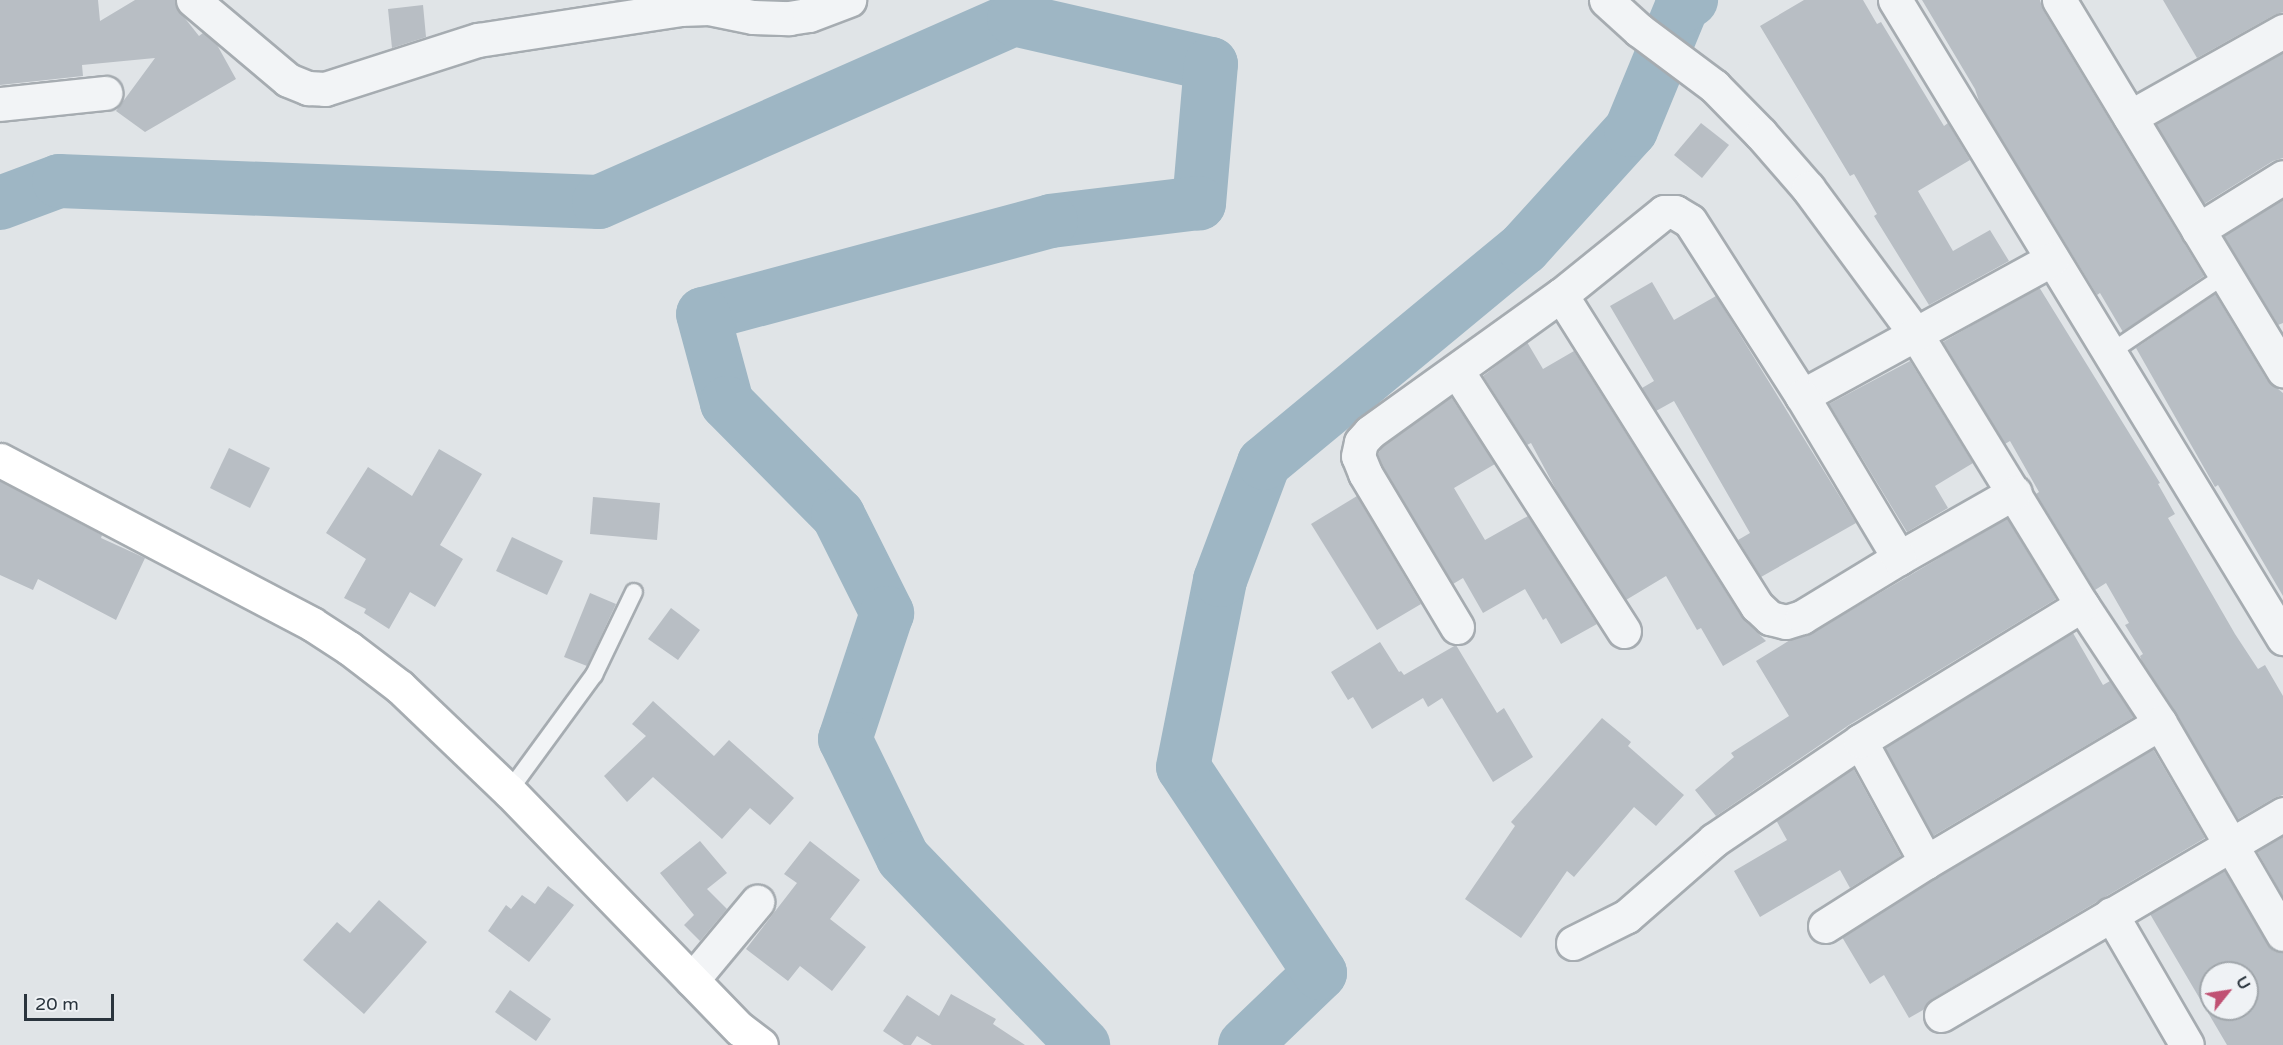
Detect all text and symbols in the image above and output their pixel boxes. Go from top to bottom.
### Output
north arrow [2199,961,2259,1021]
text: U [2231,973,2255,993]
scale bar [27,982,117,1020]
text: 20 m [35,993,79,1015]

